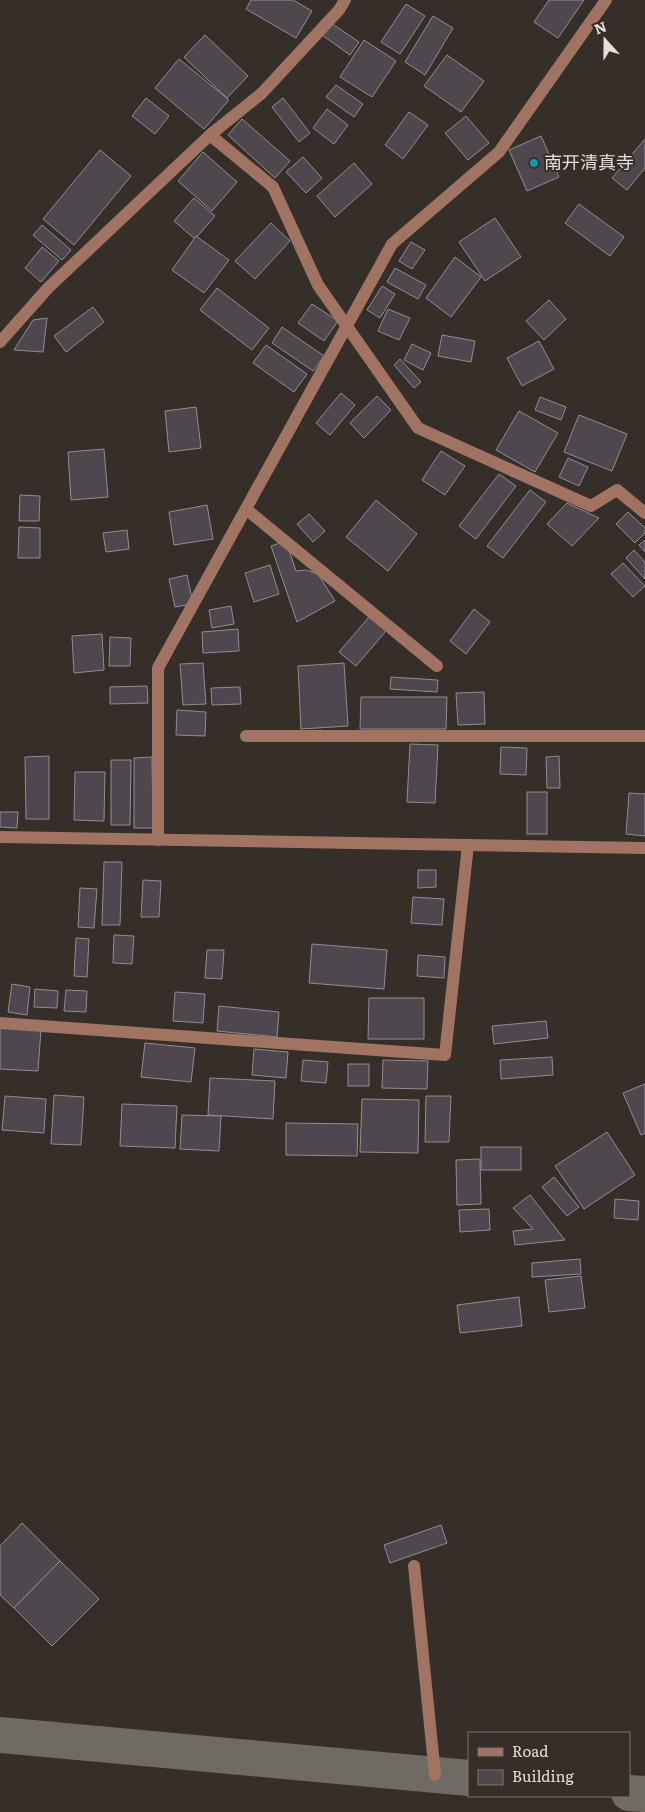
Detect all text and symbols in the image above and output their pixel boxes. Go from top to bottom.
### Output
north arrow [580,15,630,65]
text: N [591,15,609,38]
place label: 南开清真寺 [544,148,634,175]
marker: 南开清真寺 [528,157,540,169]
legend [468,1732,630,1797]
text: Road [512,1739,548,1762]
text: Building [512,1764,574,1787]

